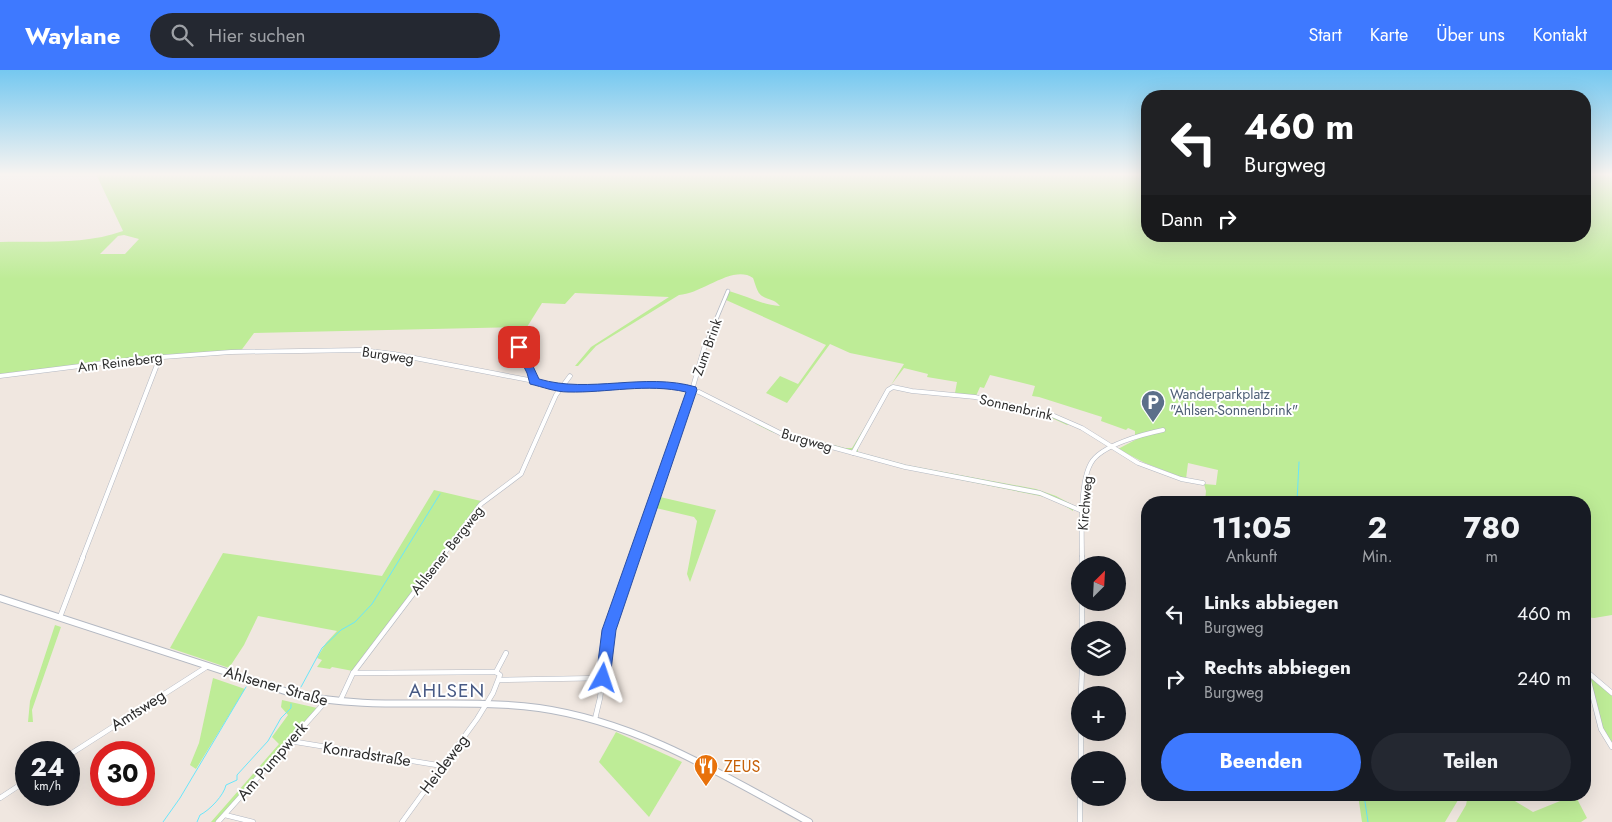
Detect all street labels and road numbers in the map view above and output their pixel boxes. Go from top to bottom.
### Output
street label: Zum Brink [687,315,727,378]
street label: Burgweg [361,341,415,369]
street label: Am Reineberg [76,347,164,377]
street label: Sonnenbrink [977,389,1055,425]
street label: Burgweg [779,423,835,457]
street label: Kirchweg [1073,475,1097,531]
street label: Ahlsener Bergweg [406,501,488,599]
street label: Ahlsener Straße [221,660,331,712]
street label: Amtsweg [106,684,170,736]
street label: Am Pumpwerk [231,716,313,805]
street label: Heideweg [414,730,474,798]
street label: Konradstraße [321,736,413,772]

